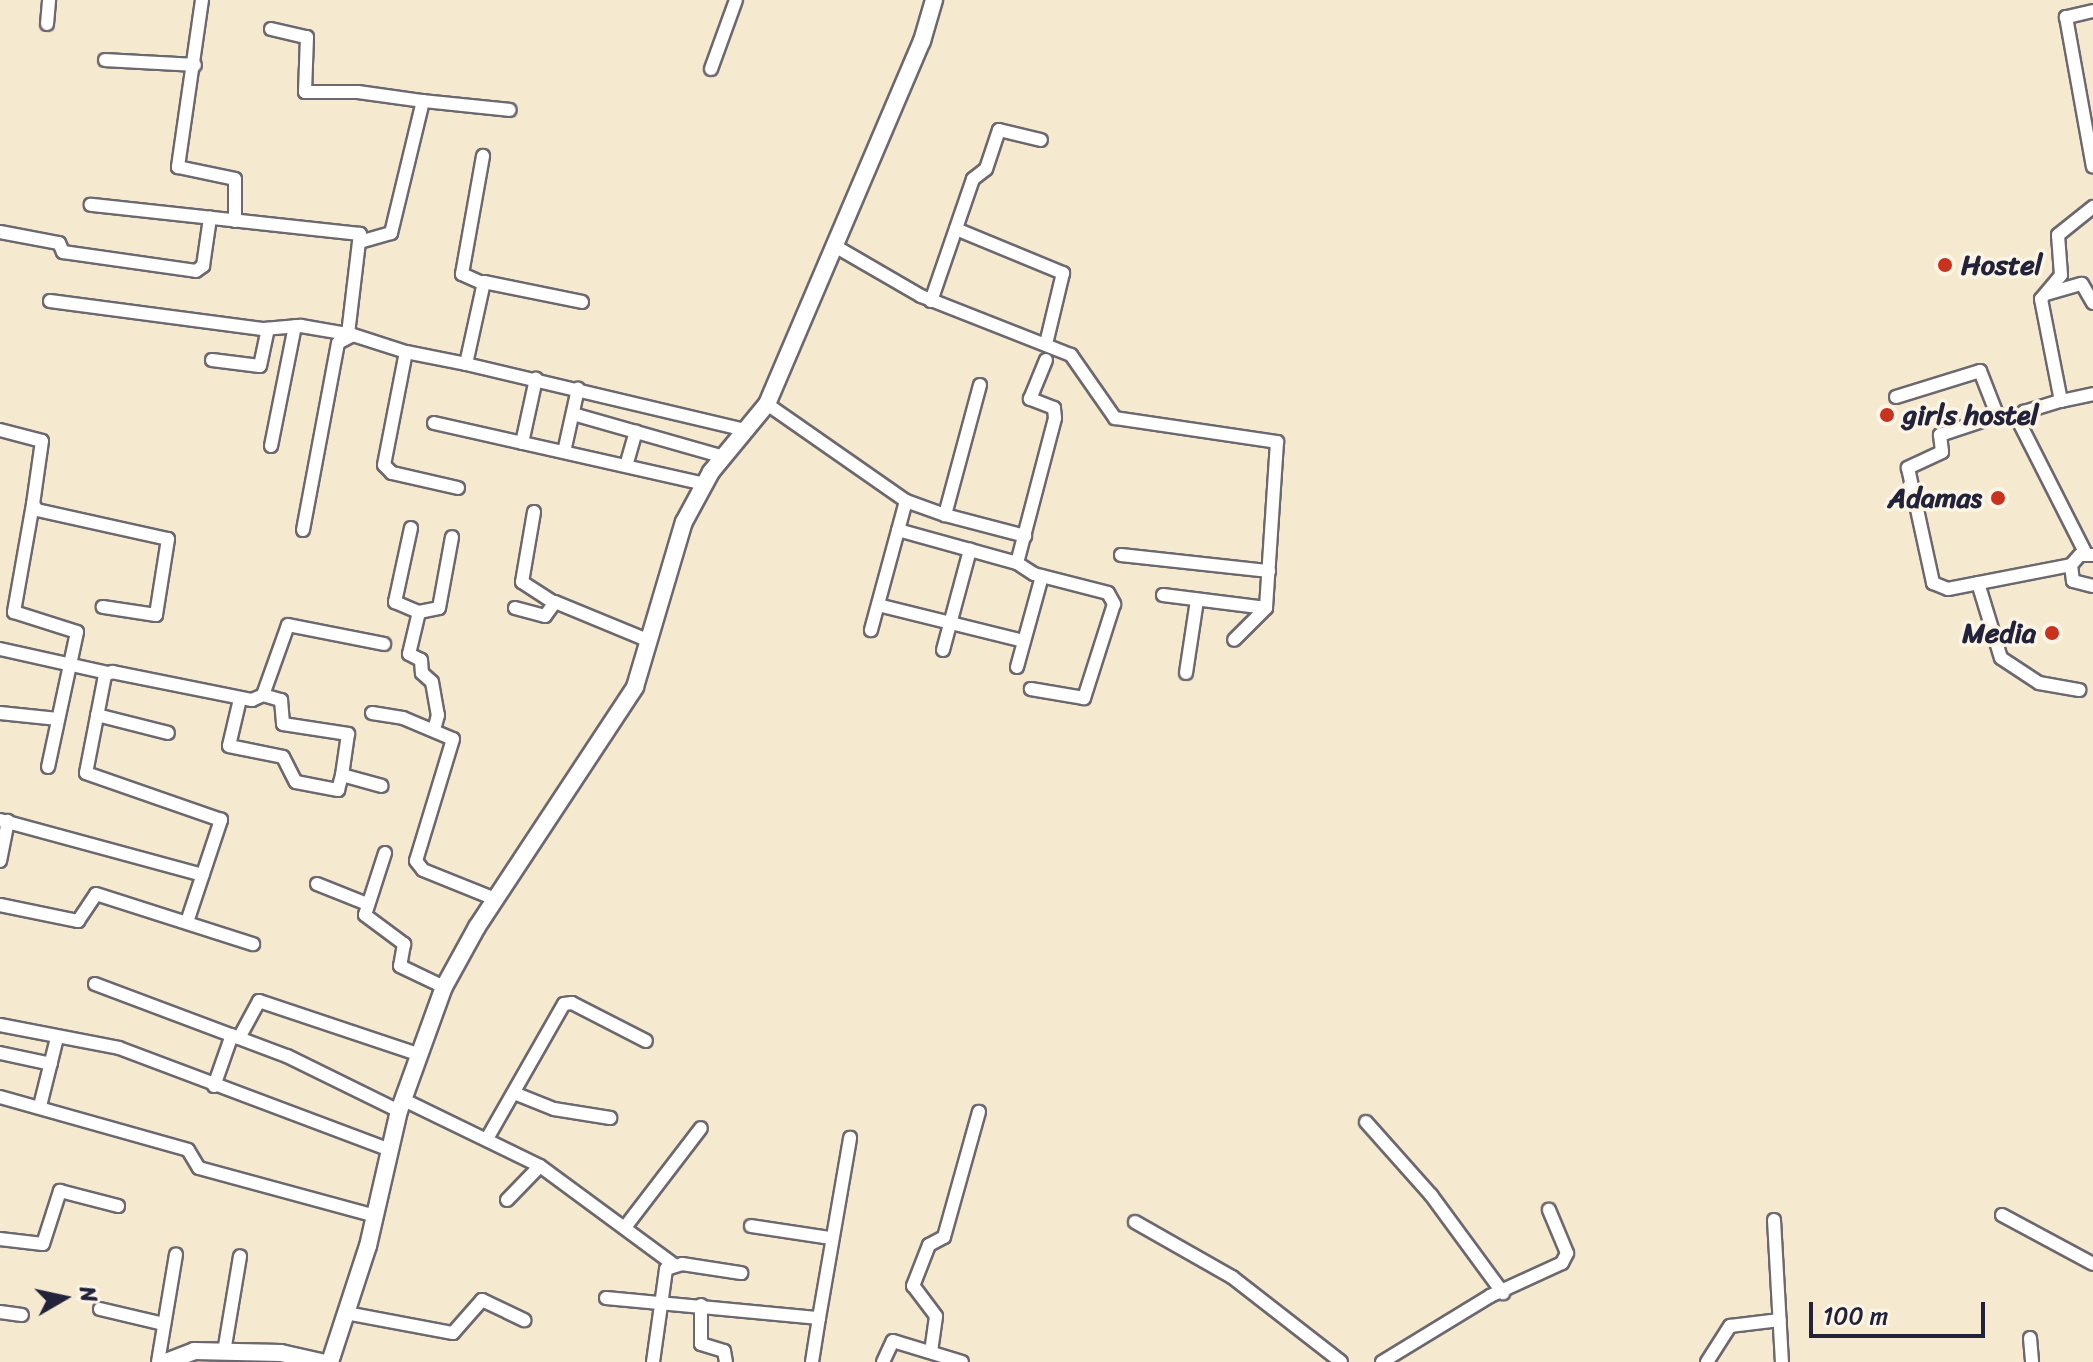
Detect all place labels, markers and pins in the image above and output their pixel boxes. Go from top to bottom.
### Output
place label: Hostel [1961,248,2043,282]
marker: Hostel [1936,256,1954,274]
place label: girls hostel [1903,398,2040,432]
marker: girls hostel [1878,406,1896,424]
place label: Adamas [1888,481,1982,515]
marker: Adamas [1989,489,2007,507]
place label: Media [1962,616,2036,650]
marker: Media [2043,624,2061,642]

